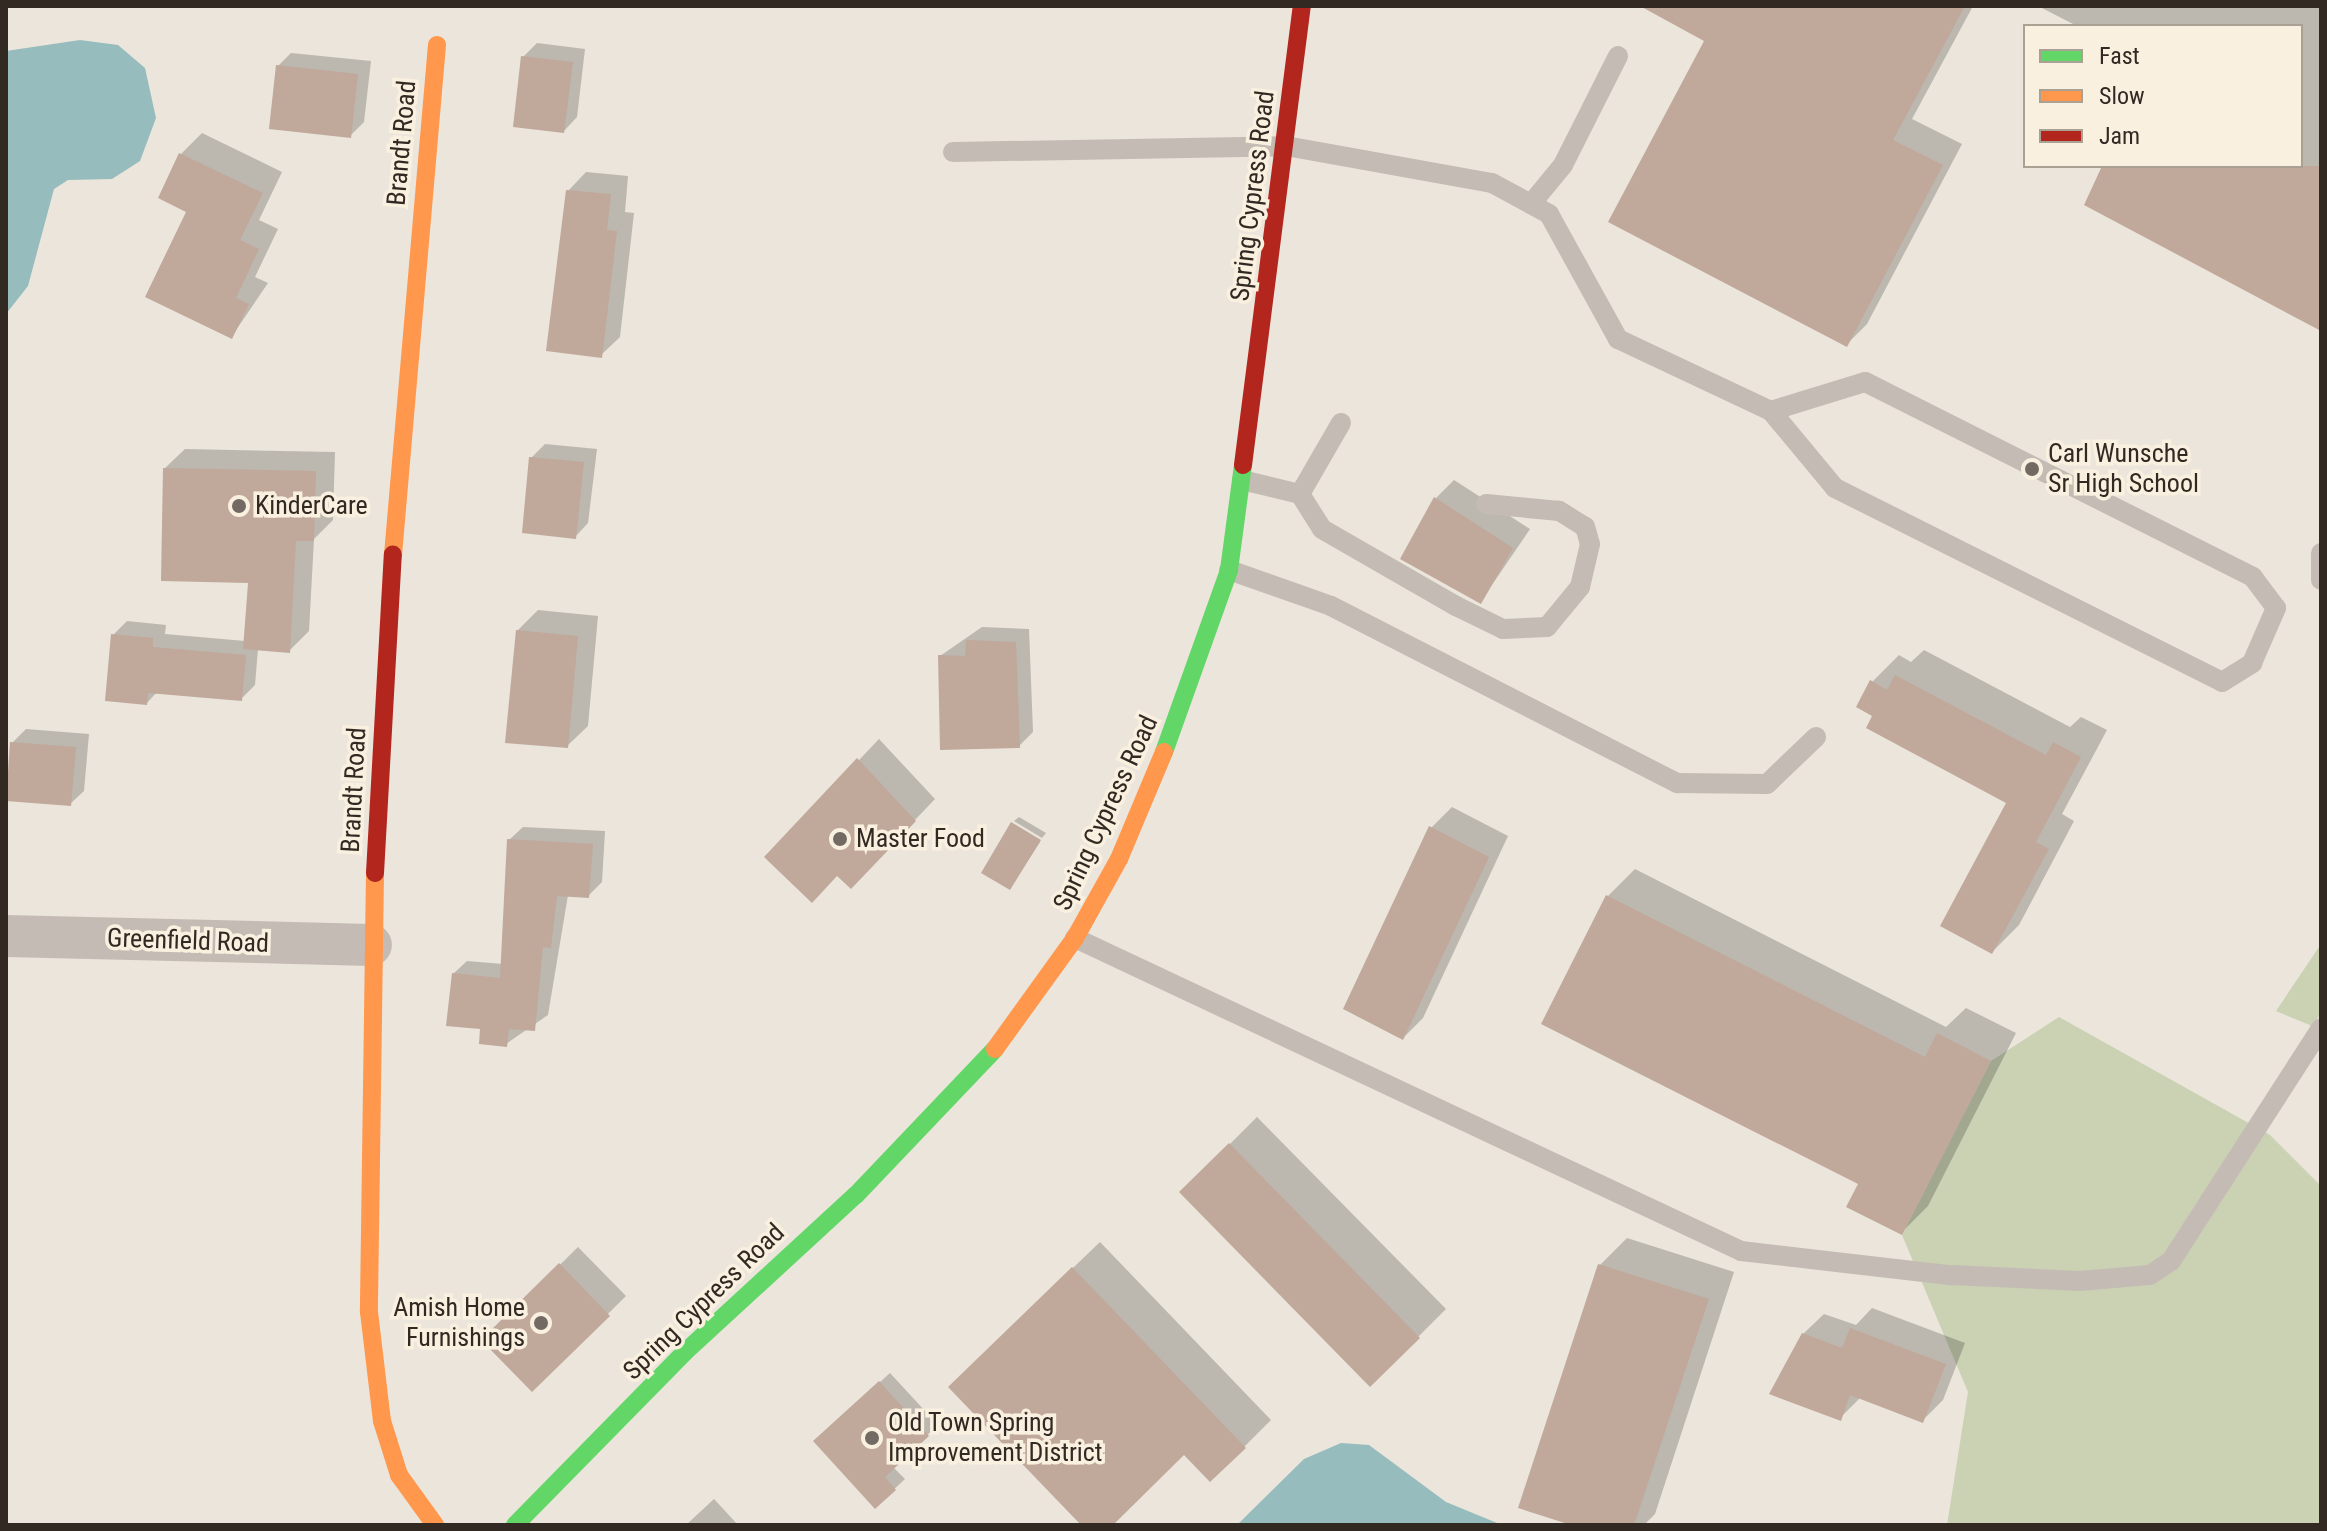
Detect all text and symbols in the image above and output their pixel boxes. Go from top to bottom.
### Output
legend [2023,24,2303,168]
text: Fast [2099,42,2140,70]
street label: Brandt Road [381,79,423,207]
text: Slow [2099,82,2145,110]
street label: Spring Cypress Road [1225,89,1281,303]
text: Jam [2099,122,2140,150]
place label: Carl Wunsche Sr High School [2048,438,2199,500]
marker: Carl Wunsche Sr High School [2023,460,2041,478]
place label: KinderCare [255,490,368,522]
marker: KinderCare [230,497,248,515]
street label: Spring Cypress Road [1047,710,1165,916]
street label: Brandt Road [335,727,373,853]
place label: Master Food [856,823,985,855]
marker: Master Food [831,830,849,848]
street label: Greenfield Road [107,923,269,959]
street label: Spring Cypress Road [617,1217,791,1387]
place label: Amish Home Furnishings [393,1292,525,1354]
marker: Amish Home Furnishings [532,1314,550,1332]
place label: Old Town Spring Improvement District [888,1407,1103,1468]
marker: Old Town Spring Improvement District [863,1429,881,1447]

